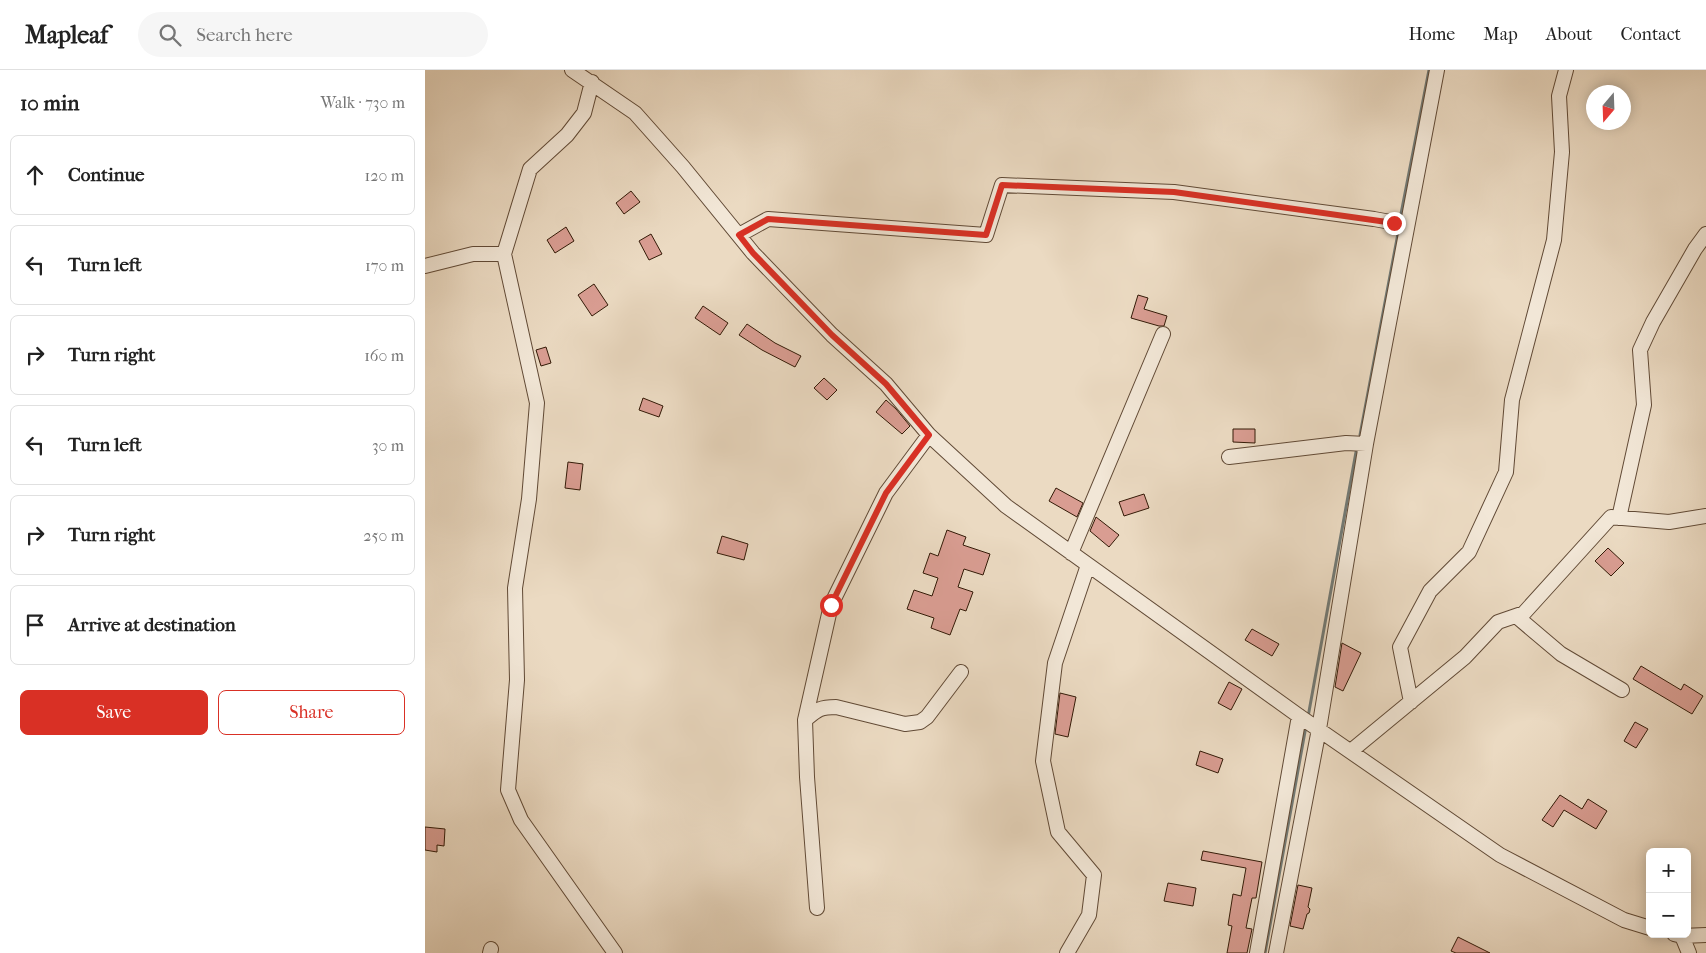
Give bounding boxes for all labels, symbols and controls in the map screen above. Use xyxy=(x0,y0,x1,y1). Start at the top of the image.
search box xyxy=(138,12,488,57)
text: Mapleaf xyxy=(25,21,108,49)
icon: search xyxy=(156,21,184,49)
text: Search here xyxy=(196,24,293,46)
text: Home xyxy=(1408,24,1455,45)
text: Map xyxy=(1483,24,1518,45)
text: About xyxy=(1546,24,1592,45)
text: Contact xyxy=(1620,24,1681,45)
north arrow xyxy=(1586,85,1631,130)
text: 10 min xyxy=(20,91,79,115)
text: Walk · 730 m xyxy=(320,93,405,112)
icon: ahead xyxy=(21,161,49,189)
text: Continue xyxy=(68,164,144,186)
text: 120 m xyxy=(365,166,404,185)
route end xyxy=(1383,212,1406,235)
icon: left xyxy=(21,251,49,279)
text: Turn left xyxy=(68,254,142,276)
text: 170 m xyxy=(365,256,404,275)
icon: right xyxy=(21,341,49,369)
text: Turn right xyxy=(68,344,155,366)
text: 160 m xyxy=(364,346,404,365)
icon: left xyxy=(21,431,49,459)
text: Turn left xyxy=(68,434,142,456)
text: 30 m xyxy=(372,436,404,455)
icon: right xyxy=(21,521,49,549)
text: Turn right xyxy=(68,524,155,546)
text: 250 m xyxy=(363,526,404,545)
route start xyxy=(820,594,843,617)
icon: arrive xyxy=(21,611,49,639)
text: Arrive at destination xyxy=(68,614,236,636)
button: Save xyxy=(20,690,208,735)
button: Share xyxy=(218,690,405,735)
map controls xyxy=(1646,848,1691,938)
button: + xyxy=(1646,848,1691,893)
button: − xyxy=(1646,893,1691,938)

